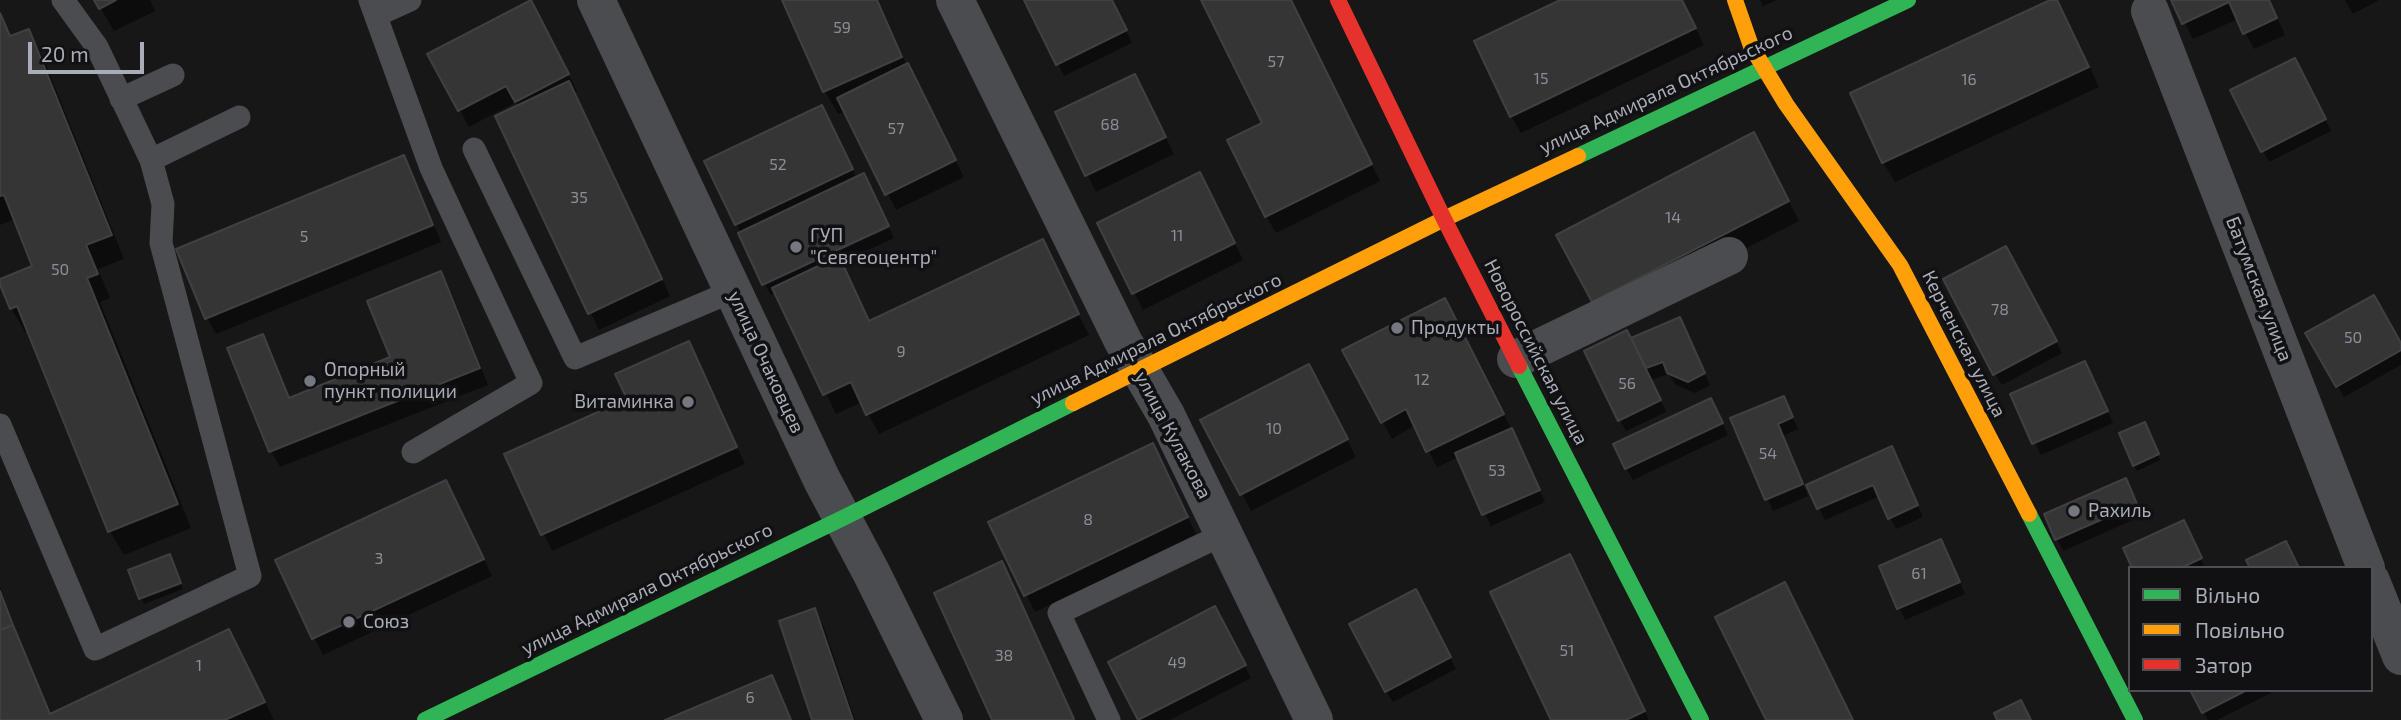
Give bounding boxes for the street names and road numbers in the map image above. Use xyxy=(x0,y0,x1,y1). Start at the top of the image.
street label: улица Адмирала Октябрьского xyxy=(1536,21,1796,159)
street label: Батумская улица xyxy=(2221,213,2297,365)
street label: Новороссийская улица xyxy=(1479,255,1593,449)
street label: Керченская улица xyxy=(1917,267,2011,421)
street label: улица Адмирала Октябрьского xyxy=(1027,268,1285,410)
street label: улица Очаковцев xyxy=(723,287,809,437)
street label: улица Кулакова xyxy=(1130,367,1216,503)
street label: улица Адмирала Октябрьского xyxy=(518,518,776,660)

